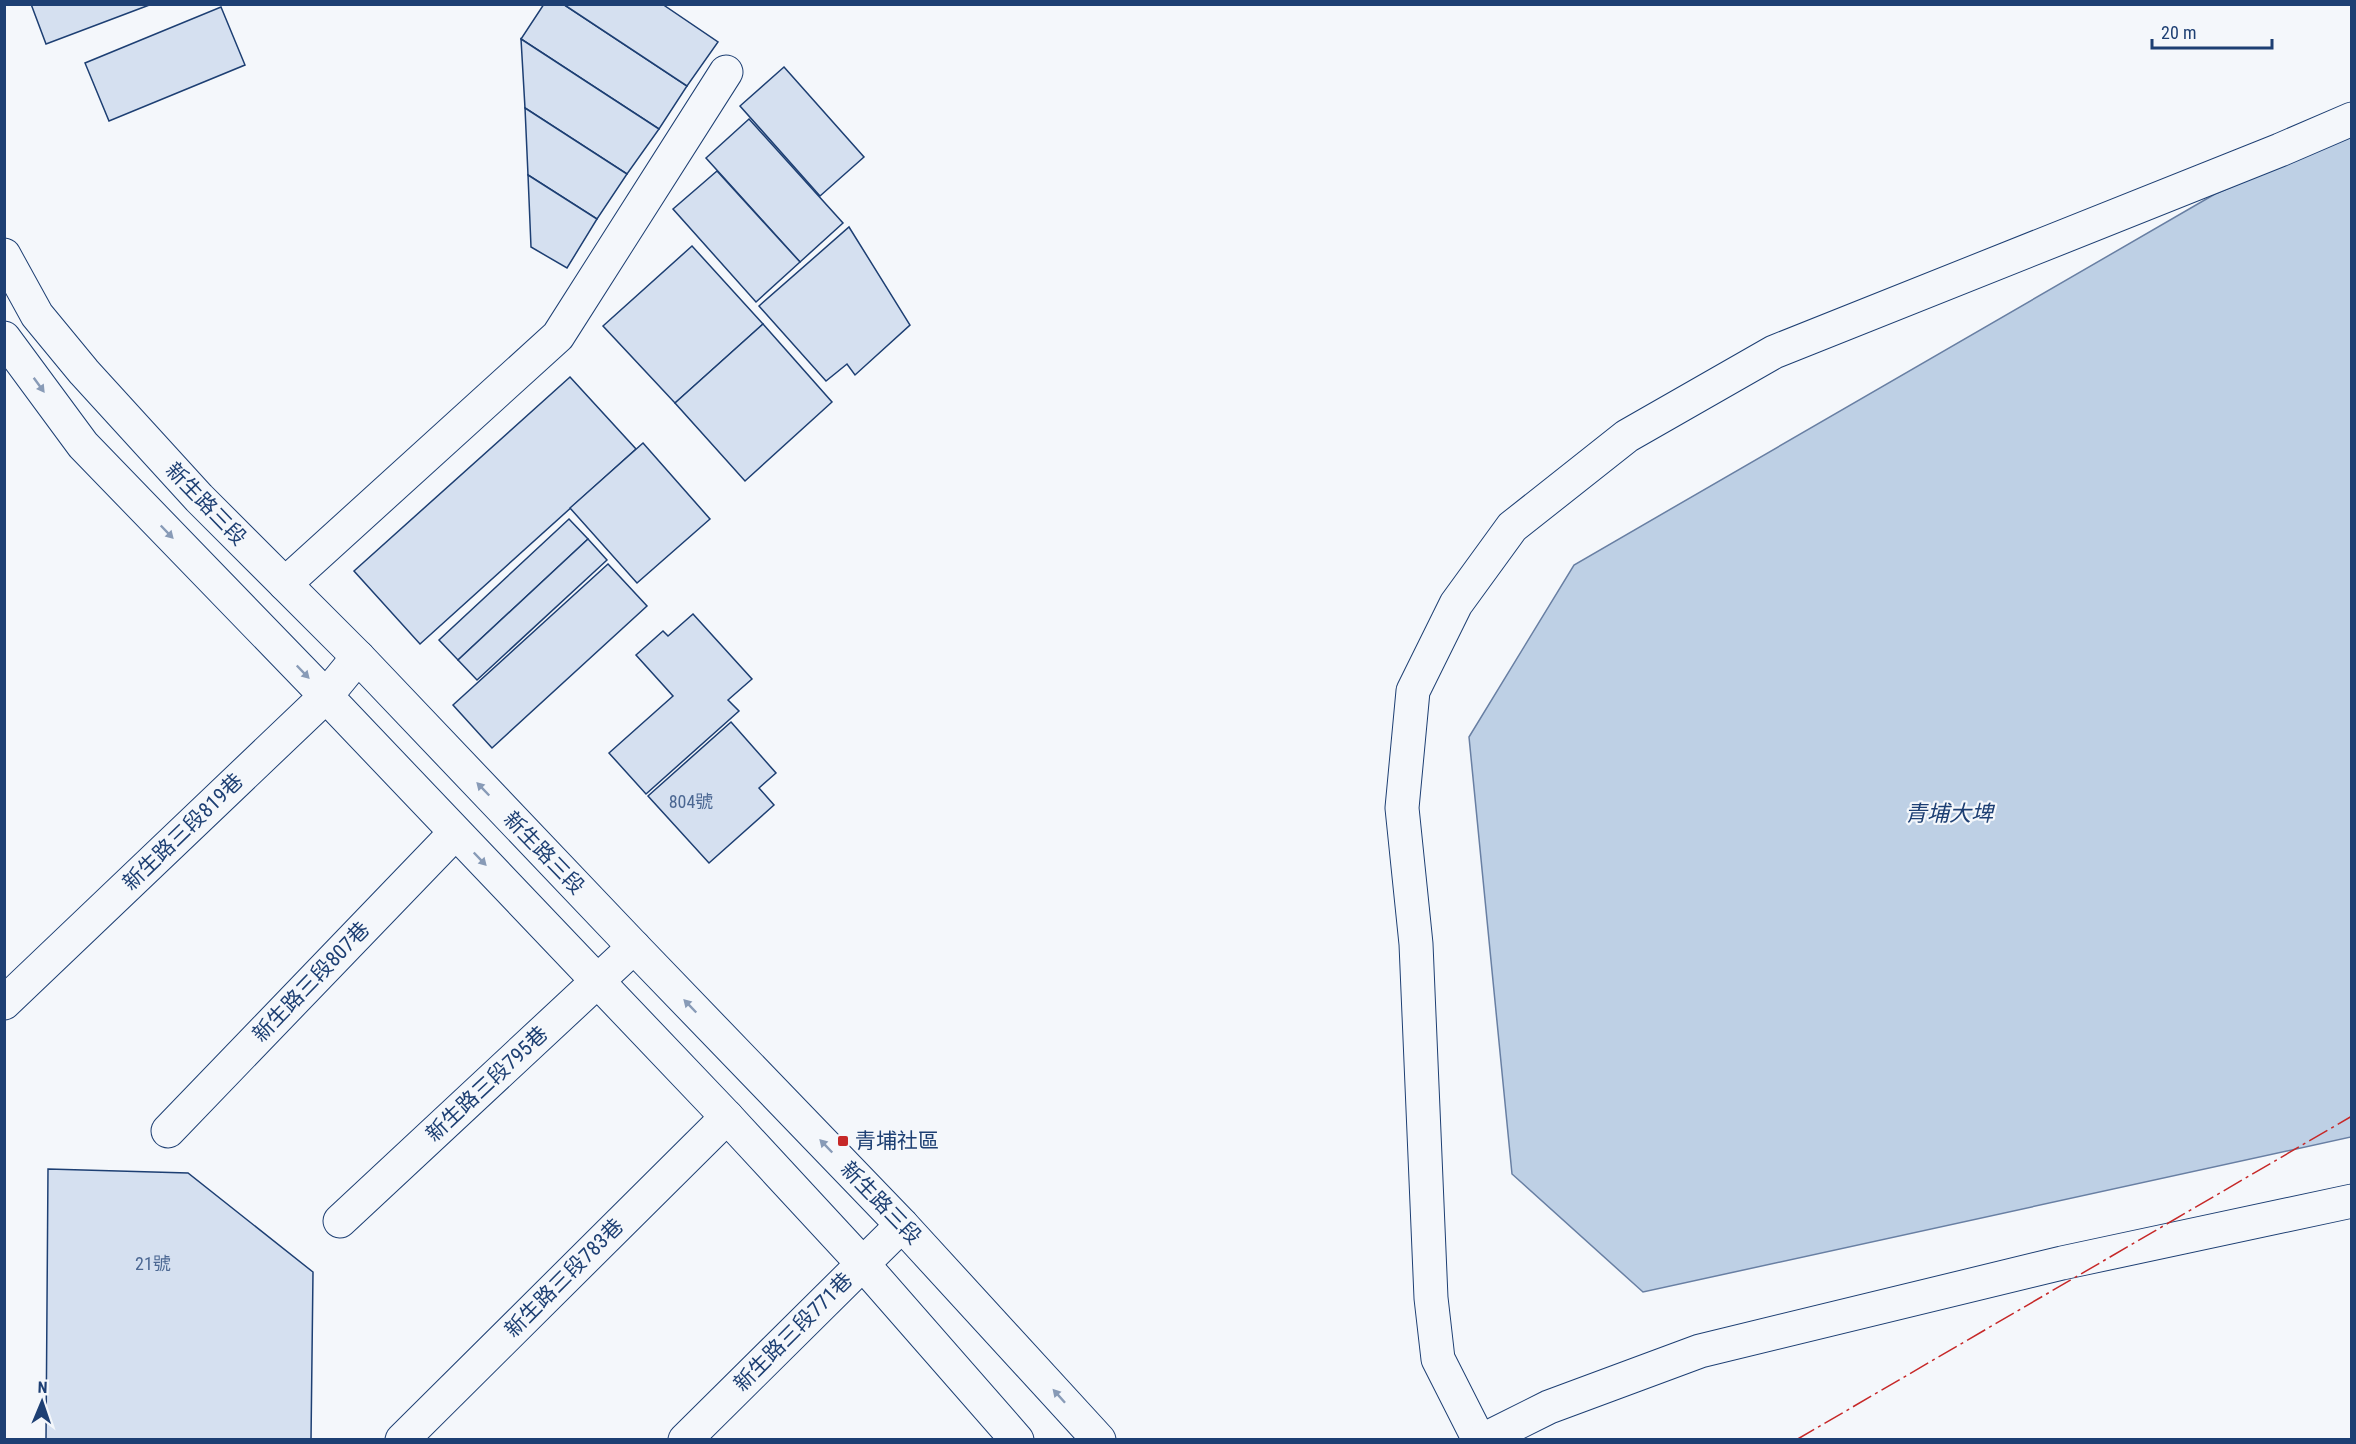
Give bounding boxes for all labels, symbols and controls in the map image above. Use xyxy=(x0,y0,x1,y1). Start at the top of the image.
scale bar xyxy=(2152,12,2272,50)
text: 20 m xyxy=(2161,22,2196,43)
one-way arrow xyxy=(33,377,45,393)
street label: 新生路三段 xyxy=(161,458,251,550)
one-way arrow xyxy=(160,524,174,538)
one-way arrow xyxy=(296,664,310,679)
street label: 新生路三段819巷 xyxy=(118,769,248,895)
one-way arrow xyxy=(477,782,490,797)
house number: 804號 xyxy=(669,791,713,812)
water label: 青埔大埤 xyxy=(1905,801,1996,826)
street label: 新生路三段 xyxy=(499,807,589,899)
one-way arrow xyxy=(473,852,487,866)
street label: 新生路三段807巷 xyxy=(248,917,374,1047)
one-way arrow xyxy=(684,999,698,1013)
street label: 新生路三段795巷 xyxy=(421,1022,553,1146)
place label: 青埔社區 xyxy=(855,1129,939,1153)
marker: 青埔社區 xyxy=(836,1134,850,1148)
one-way arrow xyxy=(819,1139,833,1154)
street label: 新生路三段 xyxy=(836,1157,926,1249)
street label: 新生路三段783巷 xyxy=(500,1214,628,1342)
house number: 21號 xyxy=(135,1253,171,1274)
street label: 新生路三段771巷 xyxy=(729,1268,857,1396)
north arrow xyxy=(12,1372,72,1432)
text: N xyxy=(37,1378,48,1397)
one-way arrow xyxy=(1052,1389,1066,1404)

